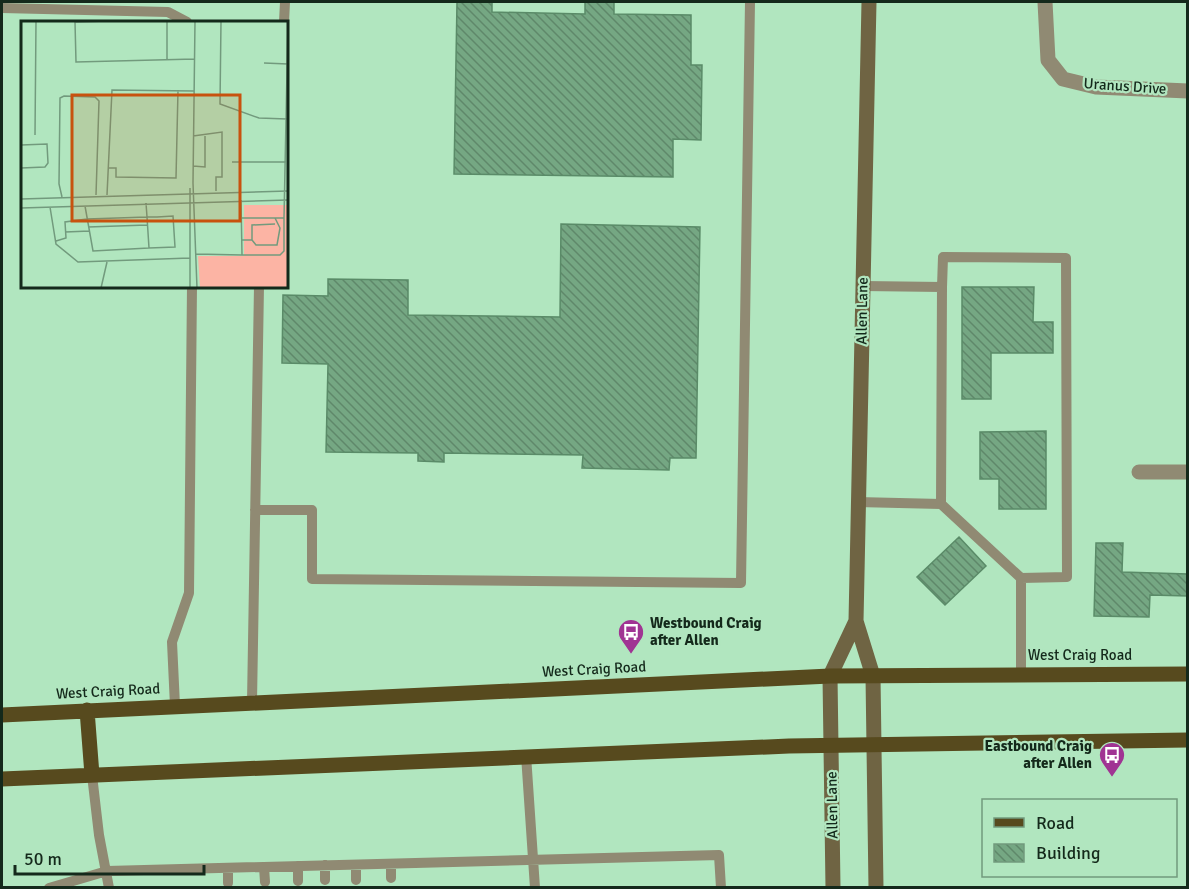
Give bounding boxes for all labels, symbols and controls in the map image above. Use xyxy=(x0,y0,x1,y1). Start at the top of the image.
inset map xyxy=(21,21,288,288)
street label: Uranus Drive xyxy=(1083,74,1167,98)
street label: Allen Lane xyxy=(852,277,872,345)
place label: Westbound Craig after Allen xyxy=(650,614,762,649)
bus stop icon: Westbound Craig after Allen xyxy=(616,617,646,655)
street label: West Craig Road xyxy=(1028,646,1132,664)
street label: West Craig Road xyxy=(541,657,647,681)
street label: West Craig Road xyxy=(55,679,161,703)
place label: Eastbound Craig after Allen xyxy=(985,737,1092,772)
bus stop icon: Eastbound Craig after Allen xyxy=(1097,740,1127,778)
street label: Allen Lane xyxy=(822,771,842,839)
legend xyxy=(982,799,1177,877)
text: Road xyxy=(1036,812,1075,834)
scale bar xyxy=(15,838,204,876)
text: Building xyxy=(1036,842,1100,864)
text: 50 m xyxy=(24,848,62,870)

